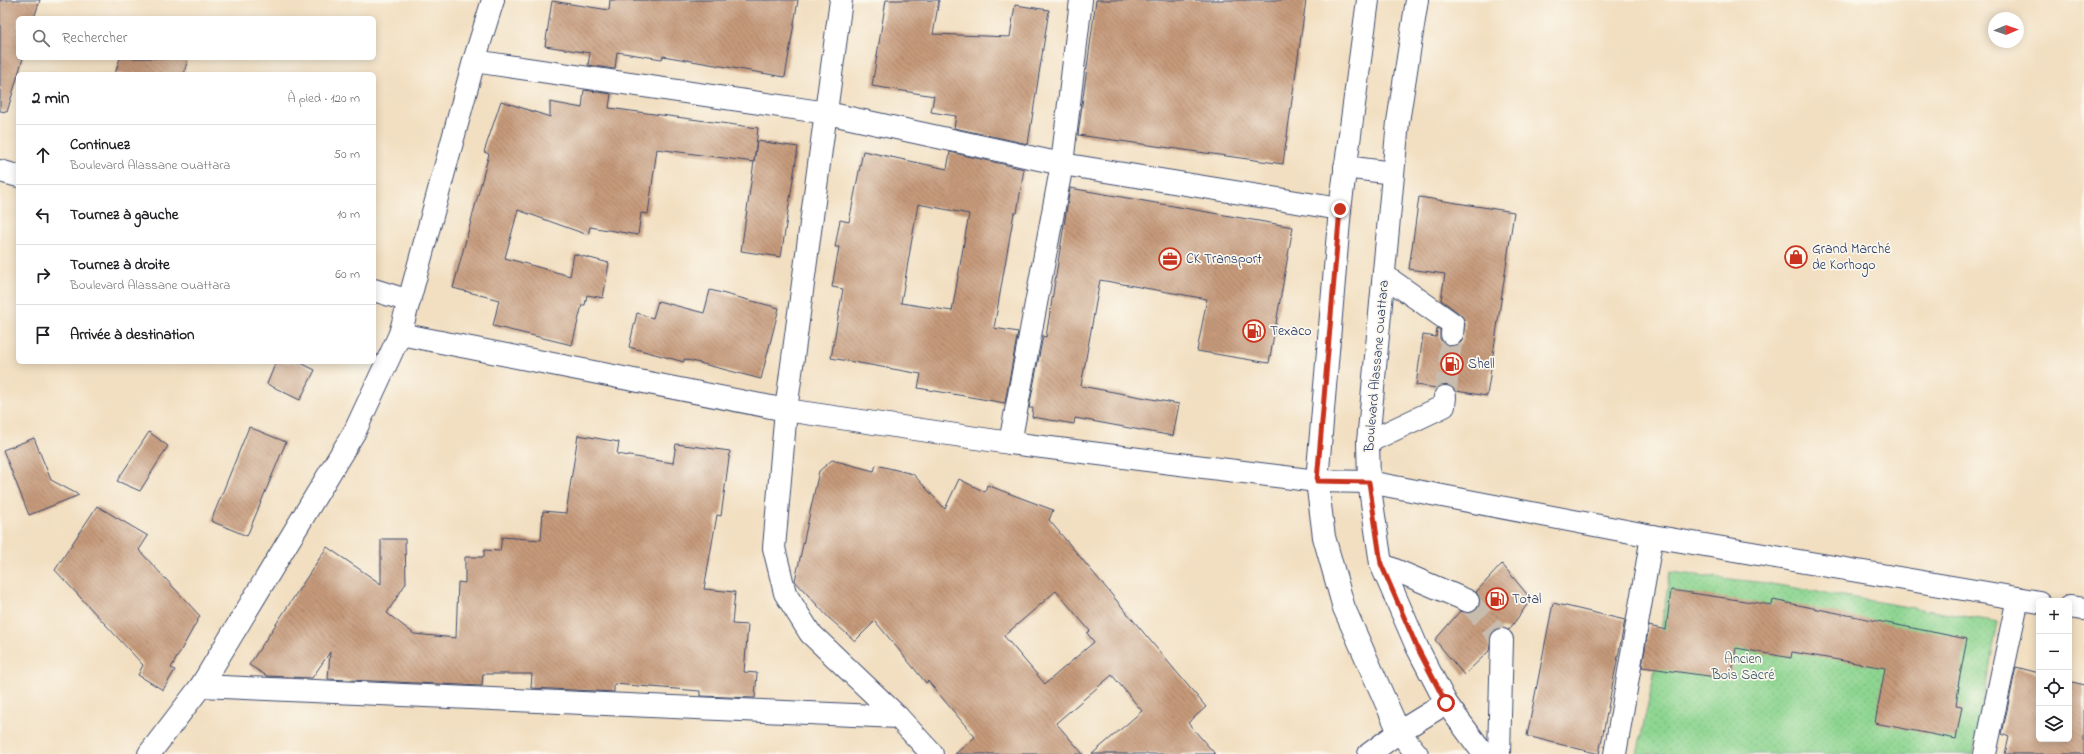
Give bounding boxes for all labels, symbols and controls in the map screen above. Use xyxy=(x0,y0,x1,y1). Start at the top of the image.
north arrow xyxy=(1988,12,2024,48)
search box xyxy=(16,16,376,60)
icon: search xyxy=(30,27,52,49)
text: Rechercher xyxy=(62,27,127,49)
text: 2 min xyxy=(32,86,69,111)
text: À pied · 120 m xyxy=(287,89,360,108)
text: Continuez xyxy=(70,134,130,156)
icon: ahead xyxy=(32,144,54,166)
text: 50 m xyxy=(334,145,360,164)
text: Boulevard Alassane Ouattara xyxy=(70,156,230,175)
route end xyxy=(1331,200,1349,218)
icon: left xyxy=(32,204,54,226)
text: Tournez à gauche xyxy=(70,204,178,226)
text: 10 m xyxy=(337,205,360,224)
place label: Grand Marché de Korhogo xyxy=(1812,239,1891,277)
shop icon: Grand Marché de Korhogo xyxy=(1783,244,1809,270)
office icon: CK Transport xyxy=(1157,246,1183,272)
place label: CK Transport xyxy=(1186,249,1262,270)
text: Tournez à droite xyxy=(70,254,170,276)
icon: right xyxy=(32,264,54,286)
text: 60 m xyxy=(335,265,360,284)
text: Boulevard Alassane Ouattara xyxy=(70,276,230,295)
street label: Boulevard Alassane Ouattara xyxy=(1359,279,1395,454)
fuel station icon: Texaco xyxy=(1241,318,1267,344)
place label: Texaco xyxy=(1270,321,1312,342)
icon: arrive xyxy=(32,324,54,346)
text: Arrivée à destination xyxy=(70,324,195,346)
fuel station icon: Shell xyxy=(1439,351,1465,377)
place label: Shell xyxy=(1468,354,1495,375)
fuel station icon: Total xyxy=(1484,586,1510,612)
place label: Total xyxy=(1512,589,1541,610)
map controls xyxy=(2036,598,2072,742)
button: + xyxy=(2036,598,2072,634)
button: − xyxy=(2036,634,2072,670)
park label: Ancien Bois Sacré xyxy=(1710,649,1775,686)
button: locate xyxy=(2036,670,2072,706)
route start xyxy=(1437,694,1455,712)
button: layers xyxy=(2036,706,2072,742)

